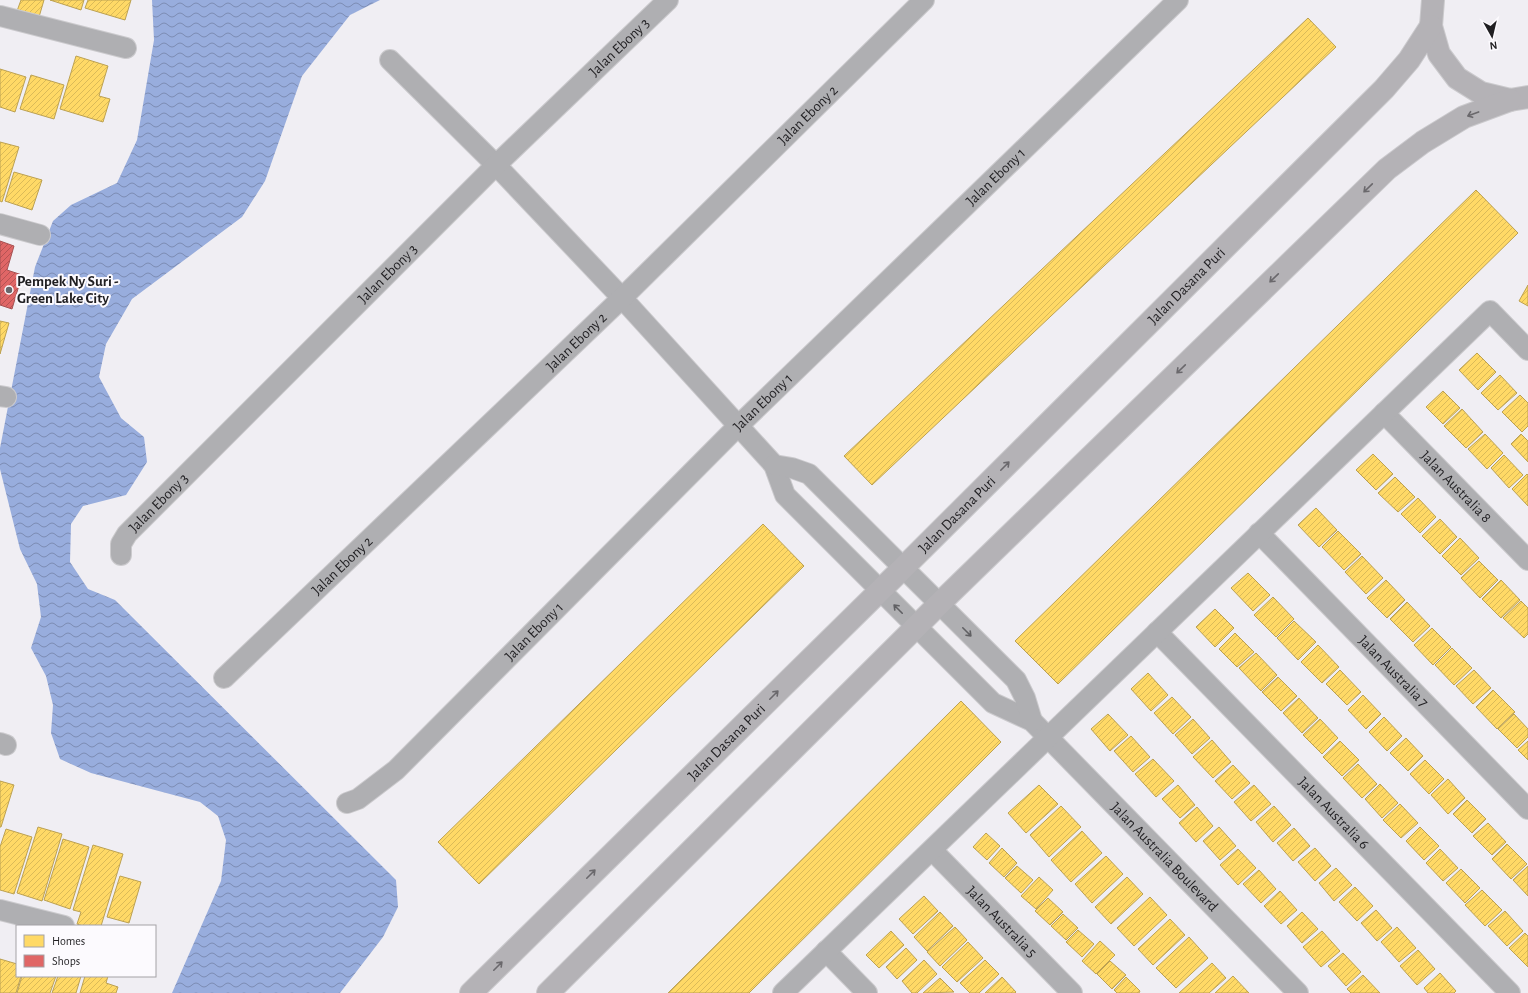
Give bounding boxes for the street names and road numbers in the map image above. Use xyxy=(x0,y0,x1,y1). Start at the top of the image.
street label: Jalan Ebony 3 xyxy=(587,15,652,79)
street label: Jalan Ebony 2 xyxy=(775,83,841,148)
street label: Jalan Ebony 1 xyxy=(963,145,1028,209)
street label: Jalan Ebony 3 xyxy=(355,241,420,306)
street label: Jalan Dasana Puri xyxy=(1145,245,1228,327)
street label: Jalan Ebony 2 xyxy=(543,310,610,374)
street label: Jalan Ebony 1 xyxy=(731,371,795,434)
street label: Jalan Australia 8 xyxy=(1417,448,1494,526)
street label: Jalan Ebony 3 xyxy=(126,471,191,535)
street label: Jalan Dasana Puri xyxy=(916,474,999,556)
street label: Jalan Ebony 2 xyxy=(309,534,376,598)
street label: Jalan Ebony 1 xyxy=(502,600,566,664)
street label: Jalan Australia 7 xyxy=(1355,633,1431,710)
street label: Jalan Dasana Puri xyxy=(685,701,768,783)
street label: Jalan Australia 6 xyxy=(1295,774,1372,852)
street label: Jalan Australia Boulevard xyxy=(1108,800,1221,915)
street label: Jalan Australia 5 xyxy=(964,883,1040,960)

